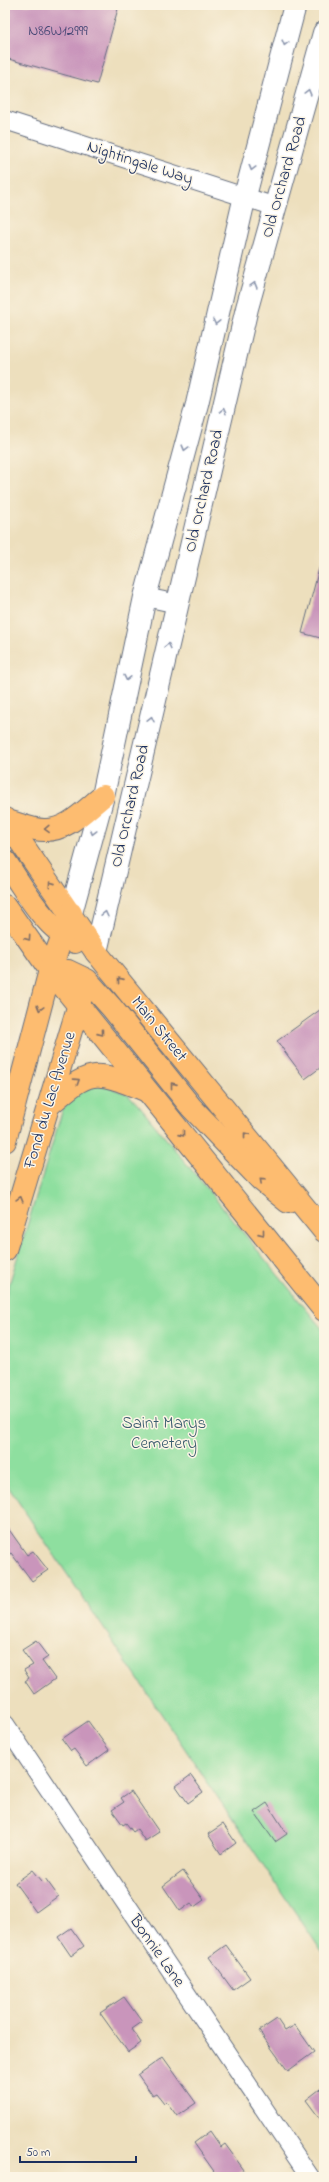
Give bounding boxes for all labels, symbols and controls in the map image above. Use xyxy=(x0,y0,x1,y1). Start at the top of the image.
house number: N86W12999 xyxy=(28,20,88,42)
one-way arrow xyxy=(281,39,290,46)
one-way arrow xyxy=(303,89,311,95)
street label: Old Orchard Road xyxy=(255,113,313,241)
street label: Nightingale Way xyxy=(83,134,196,194)
one-way arrow xyxy=(248,165,257,172)
one-way arrow xyxy=(249,281,258,288)
one-way arrow xyxy=(212,318,221,325)
one-way arrow xyxy=(219,408,227,414)
street label: Old Orchard Road xyxy=(178,427,230,555)
one-way arrow xyxy=(181,445,190,452)
one-way arrow xyxy=(163,643,171,650)
one-way arrow xyxy=(123,675,132,681)
one-way arrow xyxy=(146,716,154,722)
street label: Old Orchard Road xyxy=(104,742,156,870)
one-way arrow xyxy=(44,825,50,834)
one-way arrow xyxy=(89,829,97,836)
one-way arrow xyxy=(49,882,56,889)
one-way arrow xyxy=(100,910,109,917)
one-way arrow xyxy=(23,934,30,941)
one-way arrow xyxy=(117,978,124,985)
street label: Main Street xyxy=(125,991,193,1067)
one-way arrow xyxy=(36,1004,45,1011)
street label: Fond du Lac Avenue xyxy=(17,1028,83,1173)
one-way arrow xyxy=(96,1029,103,1036)
one-way arrow xyxy=(73,1079,80,1086)
one-way arrow xyxy=(171,1083,178,1090)
one-way arrow xyxy=(178,1130,185,1137)
one-way arrow xyxy=(244,1133,251,1140)
one-way arrow xyxy=(259,1177,267,1185)
one-way arrow xyxy=(15,1196,24,1203)
one-way arrow xyxy=(257,1228,264,1236)
park label: Saint Marys Cemetery xyxy=(122,1411,206,1457)
street label: Bonnie Lane xyxy=(122,1909,191,1993)
scale bar xyxy=(20,2138,136,2164)
text: 50 m xyxy=(26,2144,50,2162)

